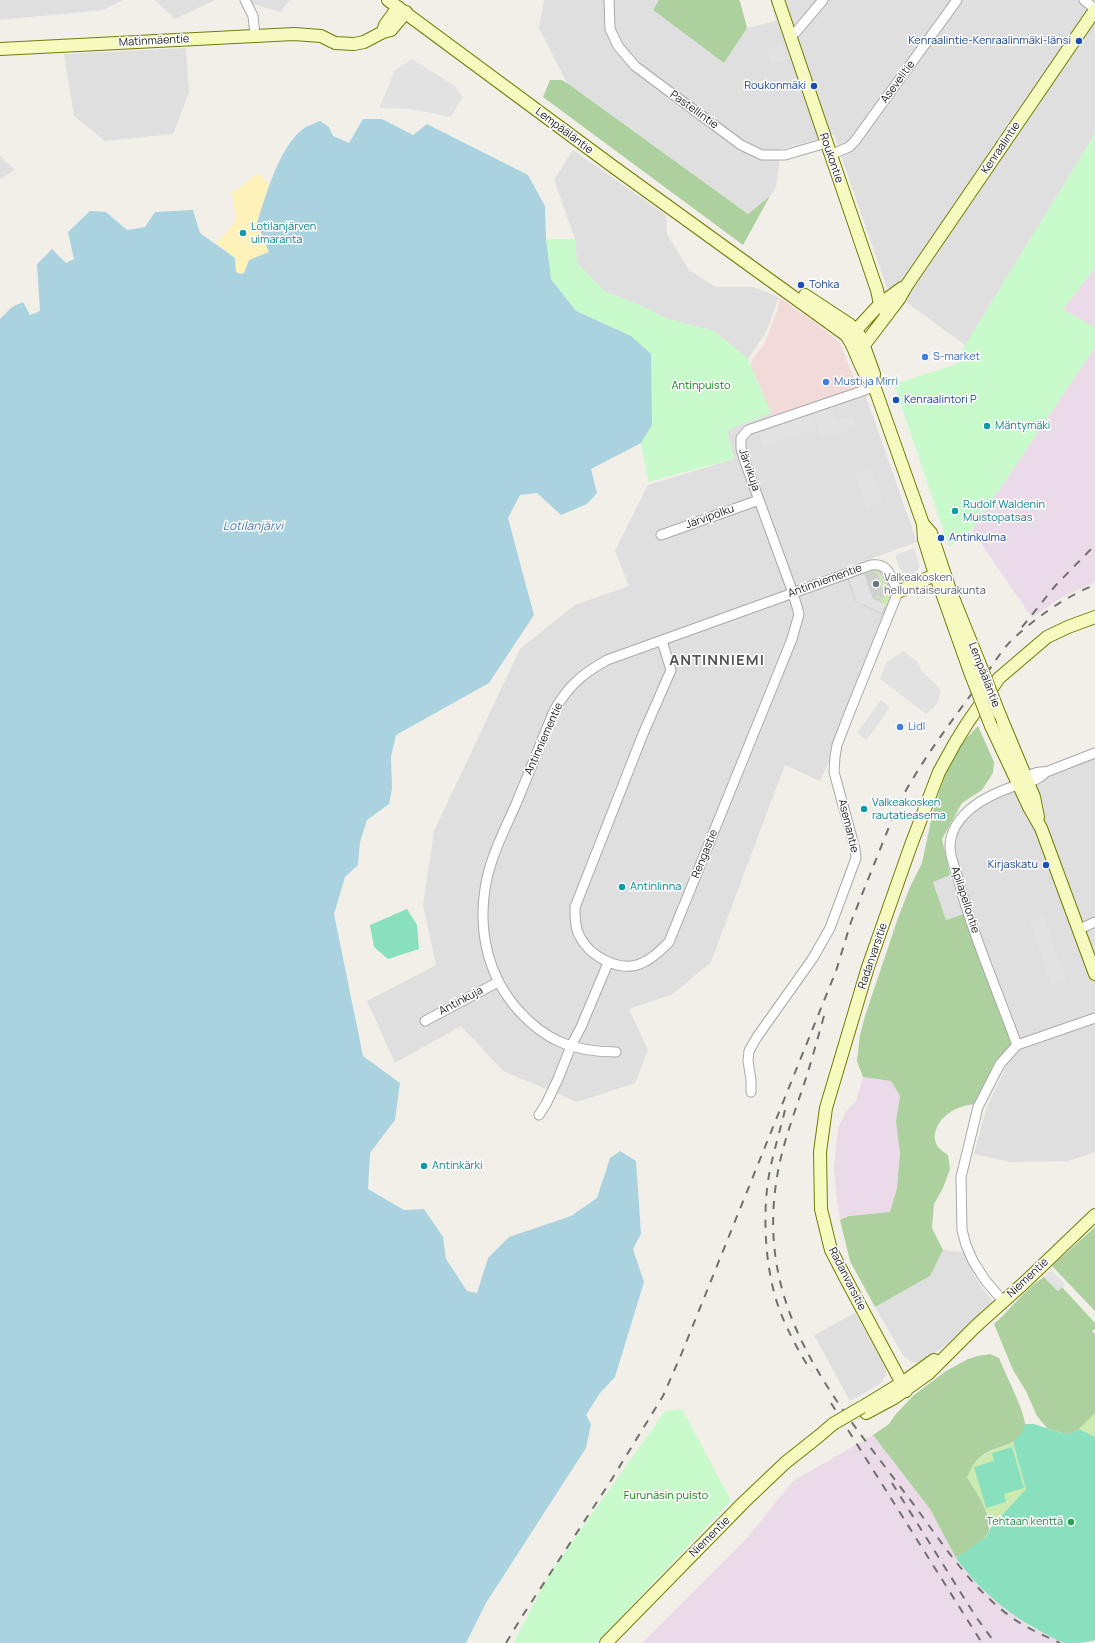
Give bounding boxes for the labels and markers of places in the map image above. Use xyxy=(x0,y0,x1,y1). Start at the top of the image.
place label: Kenraalintie-Kenraalinmäki-länsi xyxy=(908,34,1071,48)
marker: Kenraalintie-Kenraalinmäki-länsi xyxy=(1074,36,1084,46)
place label: Roukonmäki xyxy=(744,79,806,93)
marker: Roukonmäki xyxy=(809,81,819,91)
place label: Lotilanjärven uimaranta xyxy=(251,220,316,246)
marker: Lotilanjärven uimaranta xyxy=(238,228,248,238)
place label: Tohka xyxy=(809,278,839,292)
marker: Tohka xyxy=(796,280,806,290)
place label: S-market xyxy=(933,350,980,364)
marker: S-market xyxy=(920,352,930,362)
place label: Musti ja Mirri xyxy=(834,375,898,389)
marker: Musti ja Mirri xyxy=(821,377,831,387)
place label: Kenraalintori P xyxy=(904,393,977,407)
marker: Kenraalintori P xyxy=(891,395,901,405)
place label: Mäntymäki xyxy=(995,419,1050,433)
marker: Mäntymäki xyxy=(982,421,992,431)
place label: Rudolf Waldenin Muistopatsas xyxy=(963,498,1045,524)
marker: Rudolf Waldenin Muistopatsas xyxy=(950,506,960,516)
place label: Antinkulma xyxy=(949,531,1006,545)
marker: Antinkulma xyxy=(936,533,946,543)
place label: Valkeakosken helluntaiseurakunta xyxy=(884,571,986,597)
marker: Valkeakosken helluntaiseurakunta xyxy=(871,579,881,589)
place label: Lidl xyxy=(908,720,925,734)
marker: Lidl xyxy=(895,722,905,732)
place label: Valkeakosken rautatieasema xyxy=(872,796,946,822)
marker: Valkeakosken rautatieasema xyxy=(859,804,869,814)
place label: Kirjaskatu xyxy=(988,858,1038,872)
marker: Kirjaskatu xyxy=(1041,860,1051,870)
place label: Antinlinna xyxy=(630,880,681,894)
marker: Antinlinna xyxy=(617,882,627,892)
place label: Antinkärki xyxy=(432,1159,483,1173)
marker: Antinkärki xyxy=(419,1161,429,1171)
place label: Tehtaan kenttä xyxy=(987,1515,1063,1529)
marker: Tehtaan kenttä xyxy=(1066,1517,1076,1527)

